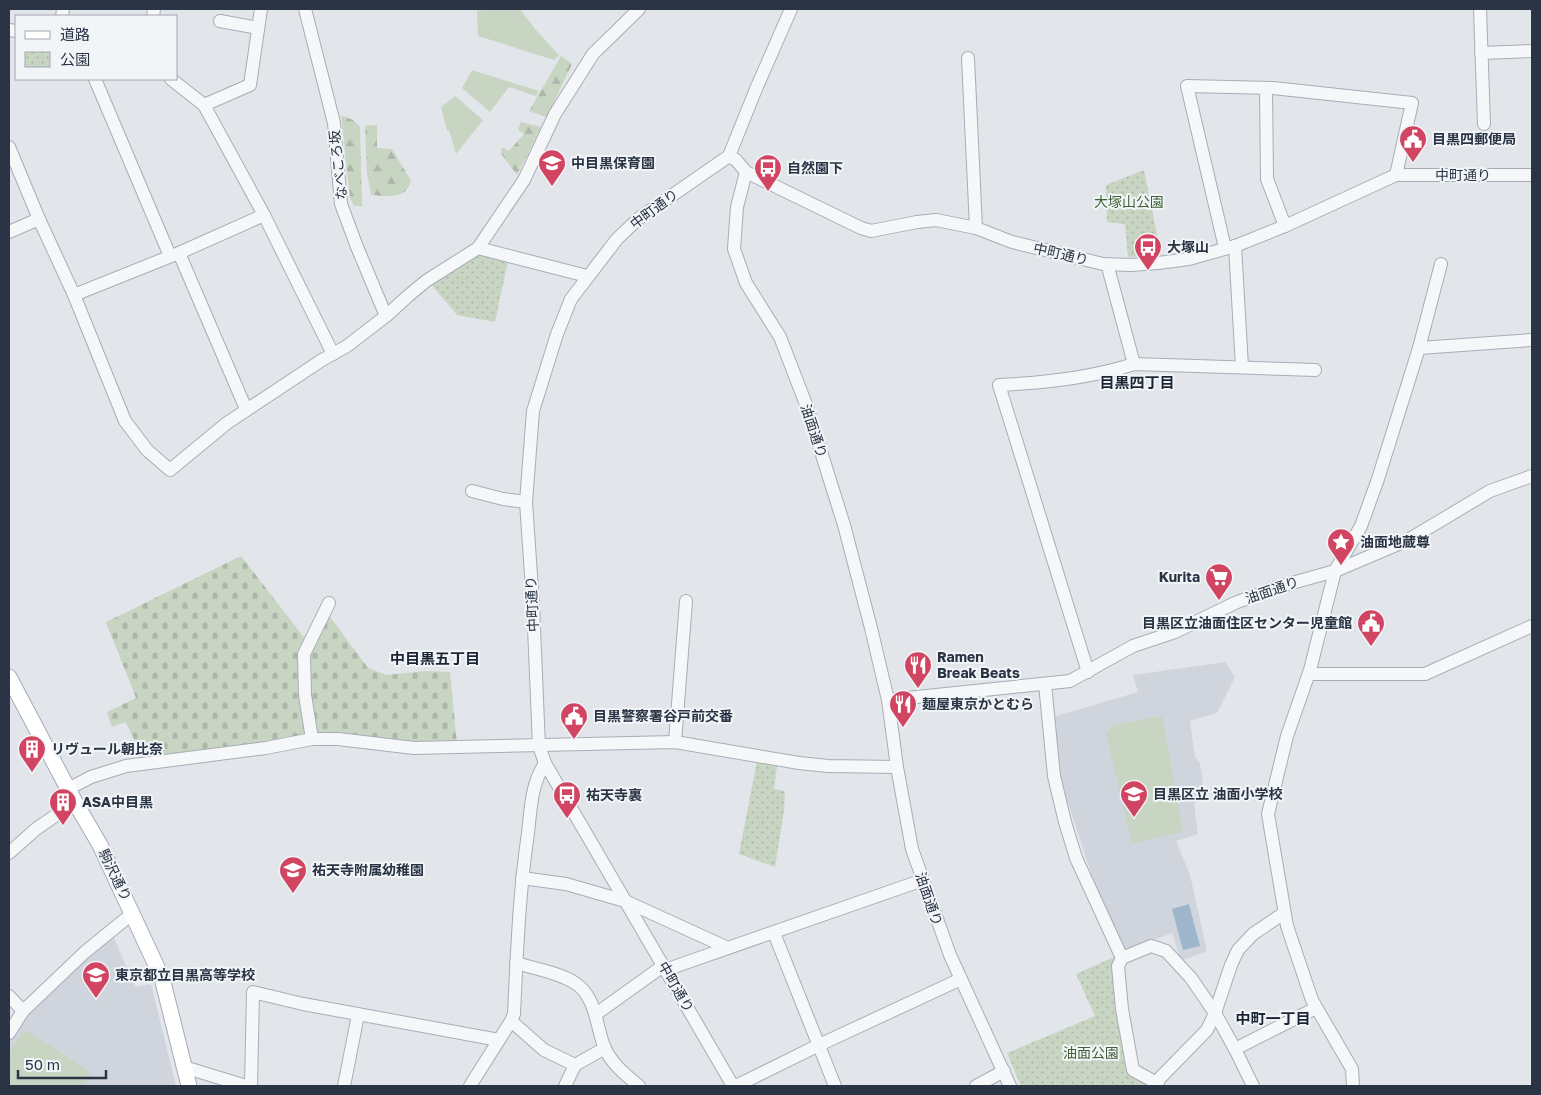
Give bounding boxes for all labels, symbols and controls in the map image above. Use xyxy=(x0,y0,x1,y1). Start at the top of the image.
legend xyxy=(15,15,178,80)
text: 道路 xyxy=(60,25,90,43)
text: 公園 xyxy=(60,50,90,68)
public building icon: 目黒四郵便局 xyxy=(1398,124,1428,163)
street label: なべころ坂 xyxy=(325,129,350,201)
place label: 目黒四郵便局 xyxy=(1432,130,1516,147)
school or university icon: 中目黒保育園 xyxy=(537,148,567,187)
bus stop icon: 自然園下 xyxy=(753,153,783,192)
place label: 中目黒保育園 xyxy=(571,154,655,171)
place label: 自然園下 xyxy=(787,159,843,176)
street label: 中町通り xyxy=(1435,166,1491,183)
street label: 中町通り xyxy=(626,185,681,232)
park label: 大塚山公園 xyxy=(1094,193,1164,210)
bus stop icon: 大塚山 xyxy=(1133,232,1163,271)
place label: 大塚山 xyxy=(1167,238,1209,255)
street label: 中町通り xyxy=(1032,239,1090,268)
district label: 目黒四丁目 xyxy=(1099,373,1175,391)
street label: 油面通り xyxy=(798,402,831,460)
place icon: 油面地蔵尊 xyxy=(1326,527,1356,566)
place label: 油面地蔵尊 xyxy=(1360,533,1430,550)
supermarket icon: Kurita xyxy=(1204,562,1234,601)
place label: Kurita xyxy=(1159,568,1200,585)
street label: 油面通り xyxy=(1243,572,1301,607)
street label: 中町通り xyxy=(522,576,541,632)
public building icon: 目黒区立油面住区センター児童館 xyxy=(1356,608,1386,647)
place label: 目黒区立油面住区センター児童館 xyxy=(1142,614,1352,631)
place label: Ramen Break Beats xyxy=(937,648,1020,681)
district label: 中目黒五丁目 xyxy=(390,649,480,667)
restaurant icon: Ramen Break Beats xyxy=(903,650,933,689)
restaurant icon: 麺屋東京かとむら xyxy=(888,689,918,728)
place label: 麺屋東京かとむら xyxy=(922,695,1034,712)
public building icon: 目黒警察署谷戸前交番 xyxy=(559,701,589,740)
place label: 目黒警察署谷戸前交番 xyxy=(593,707,733,724)
building icon: リヴュール朝比奈 xyxy=(17,734,47,773)
place label: リヴュール朝比奈 xyxy=(51,740,163,757)
school or university icon: 目黒区立 油面小学校 xyxy=(1119,779,1149,818)
bus stop icon: 祐天寺裏 xyxy=(552,780,582,819)
place label: 目黒区立 油面小学校 xyxy=(1153,785,1283,802)
place label: 祐天寺裏 xyxy=(586,786,642,803)
building icon: ASA中目黒 xyxy=(48,787,78,826)
place label: ASA中目黒 xyxy=(82,793,153,810)
street label: 駒沢通り xyxy=(96,846,135,904)
school or university icon: 祐天寺附属幼稚園 xyxy=(278,855,308,894)
place label: 祐天寺附属幼稚園 xyxy=(312,861,424,878)
street label: 油面通り xyxy=(912,870,947,928)
street label: 中町通り xyxy=(655,958,698,1015)
school or university icon: 東京都立目黒高等学校 xyxy=(81,960,111,999)
place label: 東京都立目黒高等学校 xyxy=(115,966,255,983)
district label: 中町一丁目 xyxy=(1235,1009,1311,1027)
park label: 油面公園 xyxy=(1063,1044,1119,1061)
scale bar xyxy=(18,1048,105,1080)
text: 50 m xyxy=(25,1055,60,1073)

